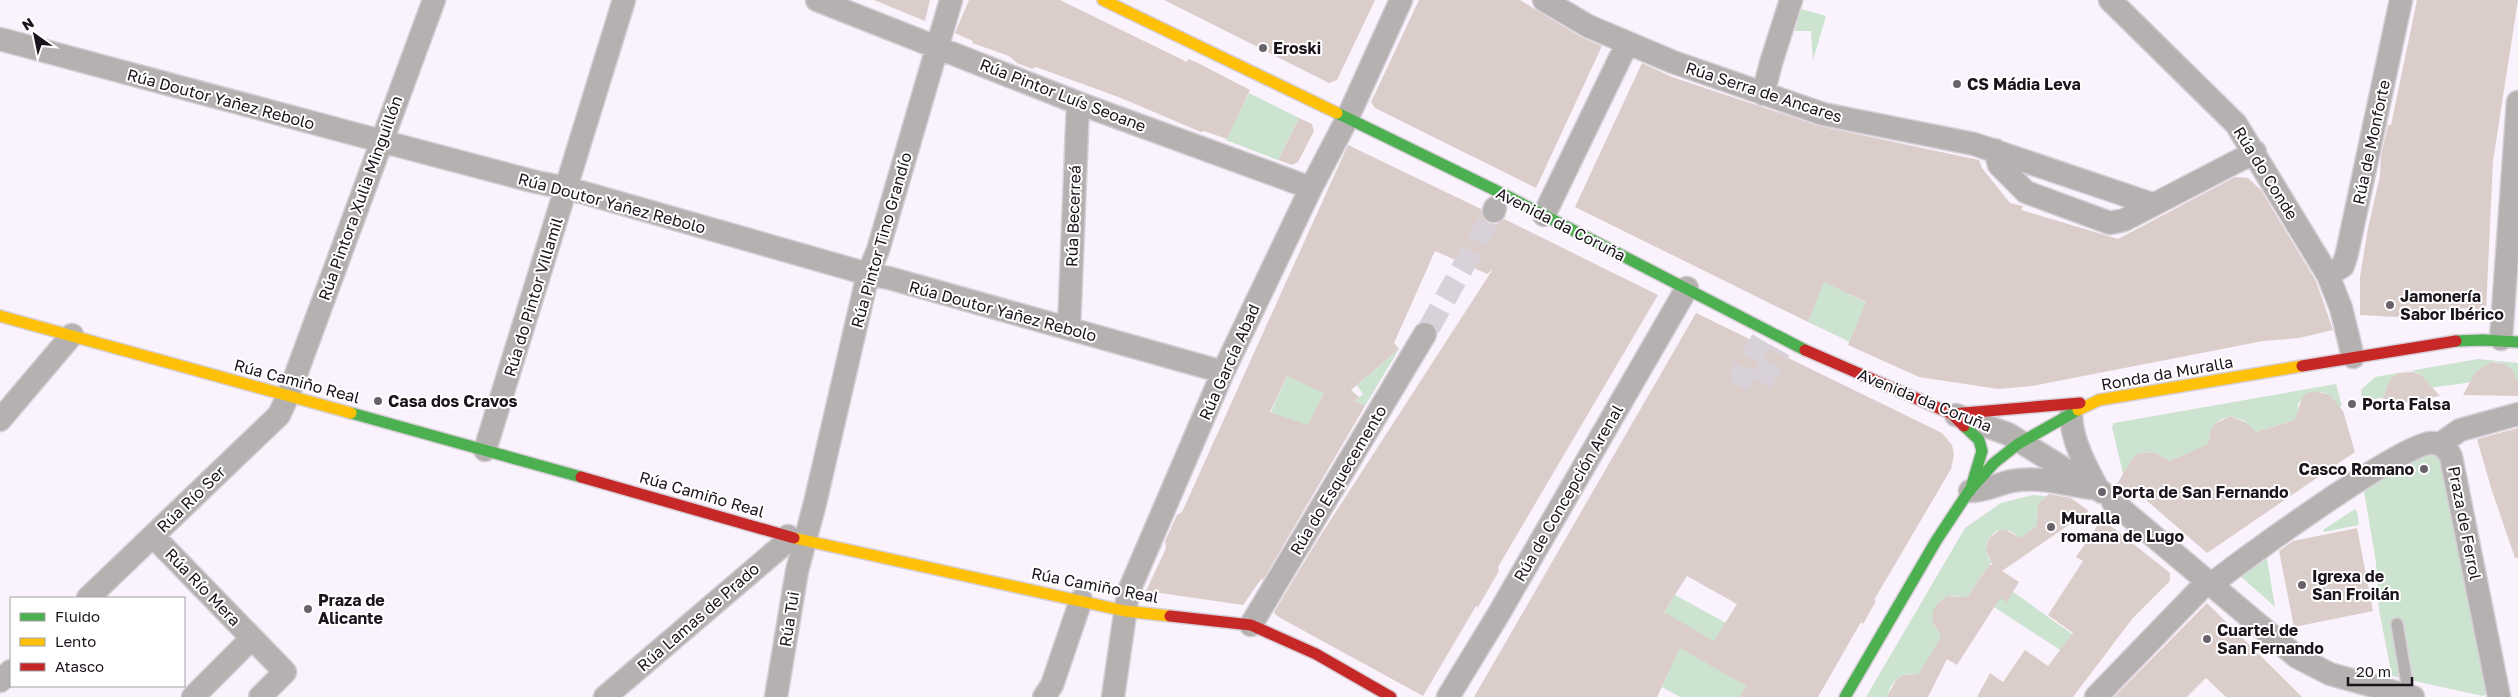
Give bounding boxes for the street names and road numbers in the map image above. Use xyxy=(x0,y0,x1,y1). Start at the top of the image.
street label: Rúa Pintor Luís Seoane xyxy=(977,54,1149,136)
street label: Rúa Serra de Ancares xyxy=(1683,57,1845,127)
street label: Rúa Doutor Yañez Rebolo xyxy=(125,64,317,134)
street label: Rúa de Monforte xyxy=(2348,78,2394,206)
street label: Rúa Pintora Xulia Minguillón xyxy=(314,93,406,303)
street label: Rúa do Conde xyxy=(2229,123,2303,223)
street label: Rúa Pintor Tino Grandío xyxy=(846,150,916,330)
street label: Rúa Becerreá xyxy=(1061,165,1085,267)
street label: Rúa Doutor Yañez Rebolo xyxy=(516,168,708,238)
street label: Avenida da Coruña xyxy=(1493,183,1629,265)
street label: Rúa do Pintor Villamil xyxy=(499,215,567,379)
street label: Rúa Doutor Yañez Rebolo xyxy=(907,276,1099,346)
street label: Rúa García Abad xyxy=(1194,301,1264,423)
street label: Ronda da Muralla xyxy=(2099,352,2235,394)
street label: Rúa Camiño Real xyxy=(232,355,362,407)
street label: Avenida da Coruña xyxy=(1855,364,1995,436)
street label: Rúa de Concepción Arenal xyxy=(1509,401,1627,585)
street label: Rúa do Esquecemento xyxy=(1285,402,1391,558)
street label: Rúa Río Ser xyxy=(152,461,230,537)
street label: Praza de Ferrol xyxy=(2444,464,2486,582)
street label: Rúa Camiño Real xyxy=(637,467,767,521)
street label: Rúa Río Mera xyxy=(161,544,245,630)
street label: Rúa Lamas de Prado xyxy=(633,558,763,676)
street label: Rúa Camiño Real xyxy=(1030,563,1160,607)
street label: Rúa Tui xyxy=(775,590,803,648)

